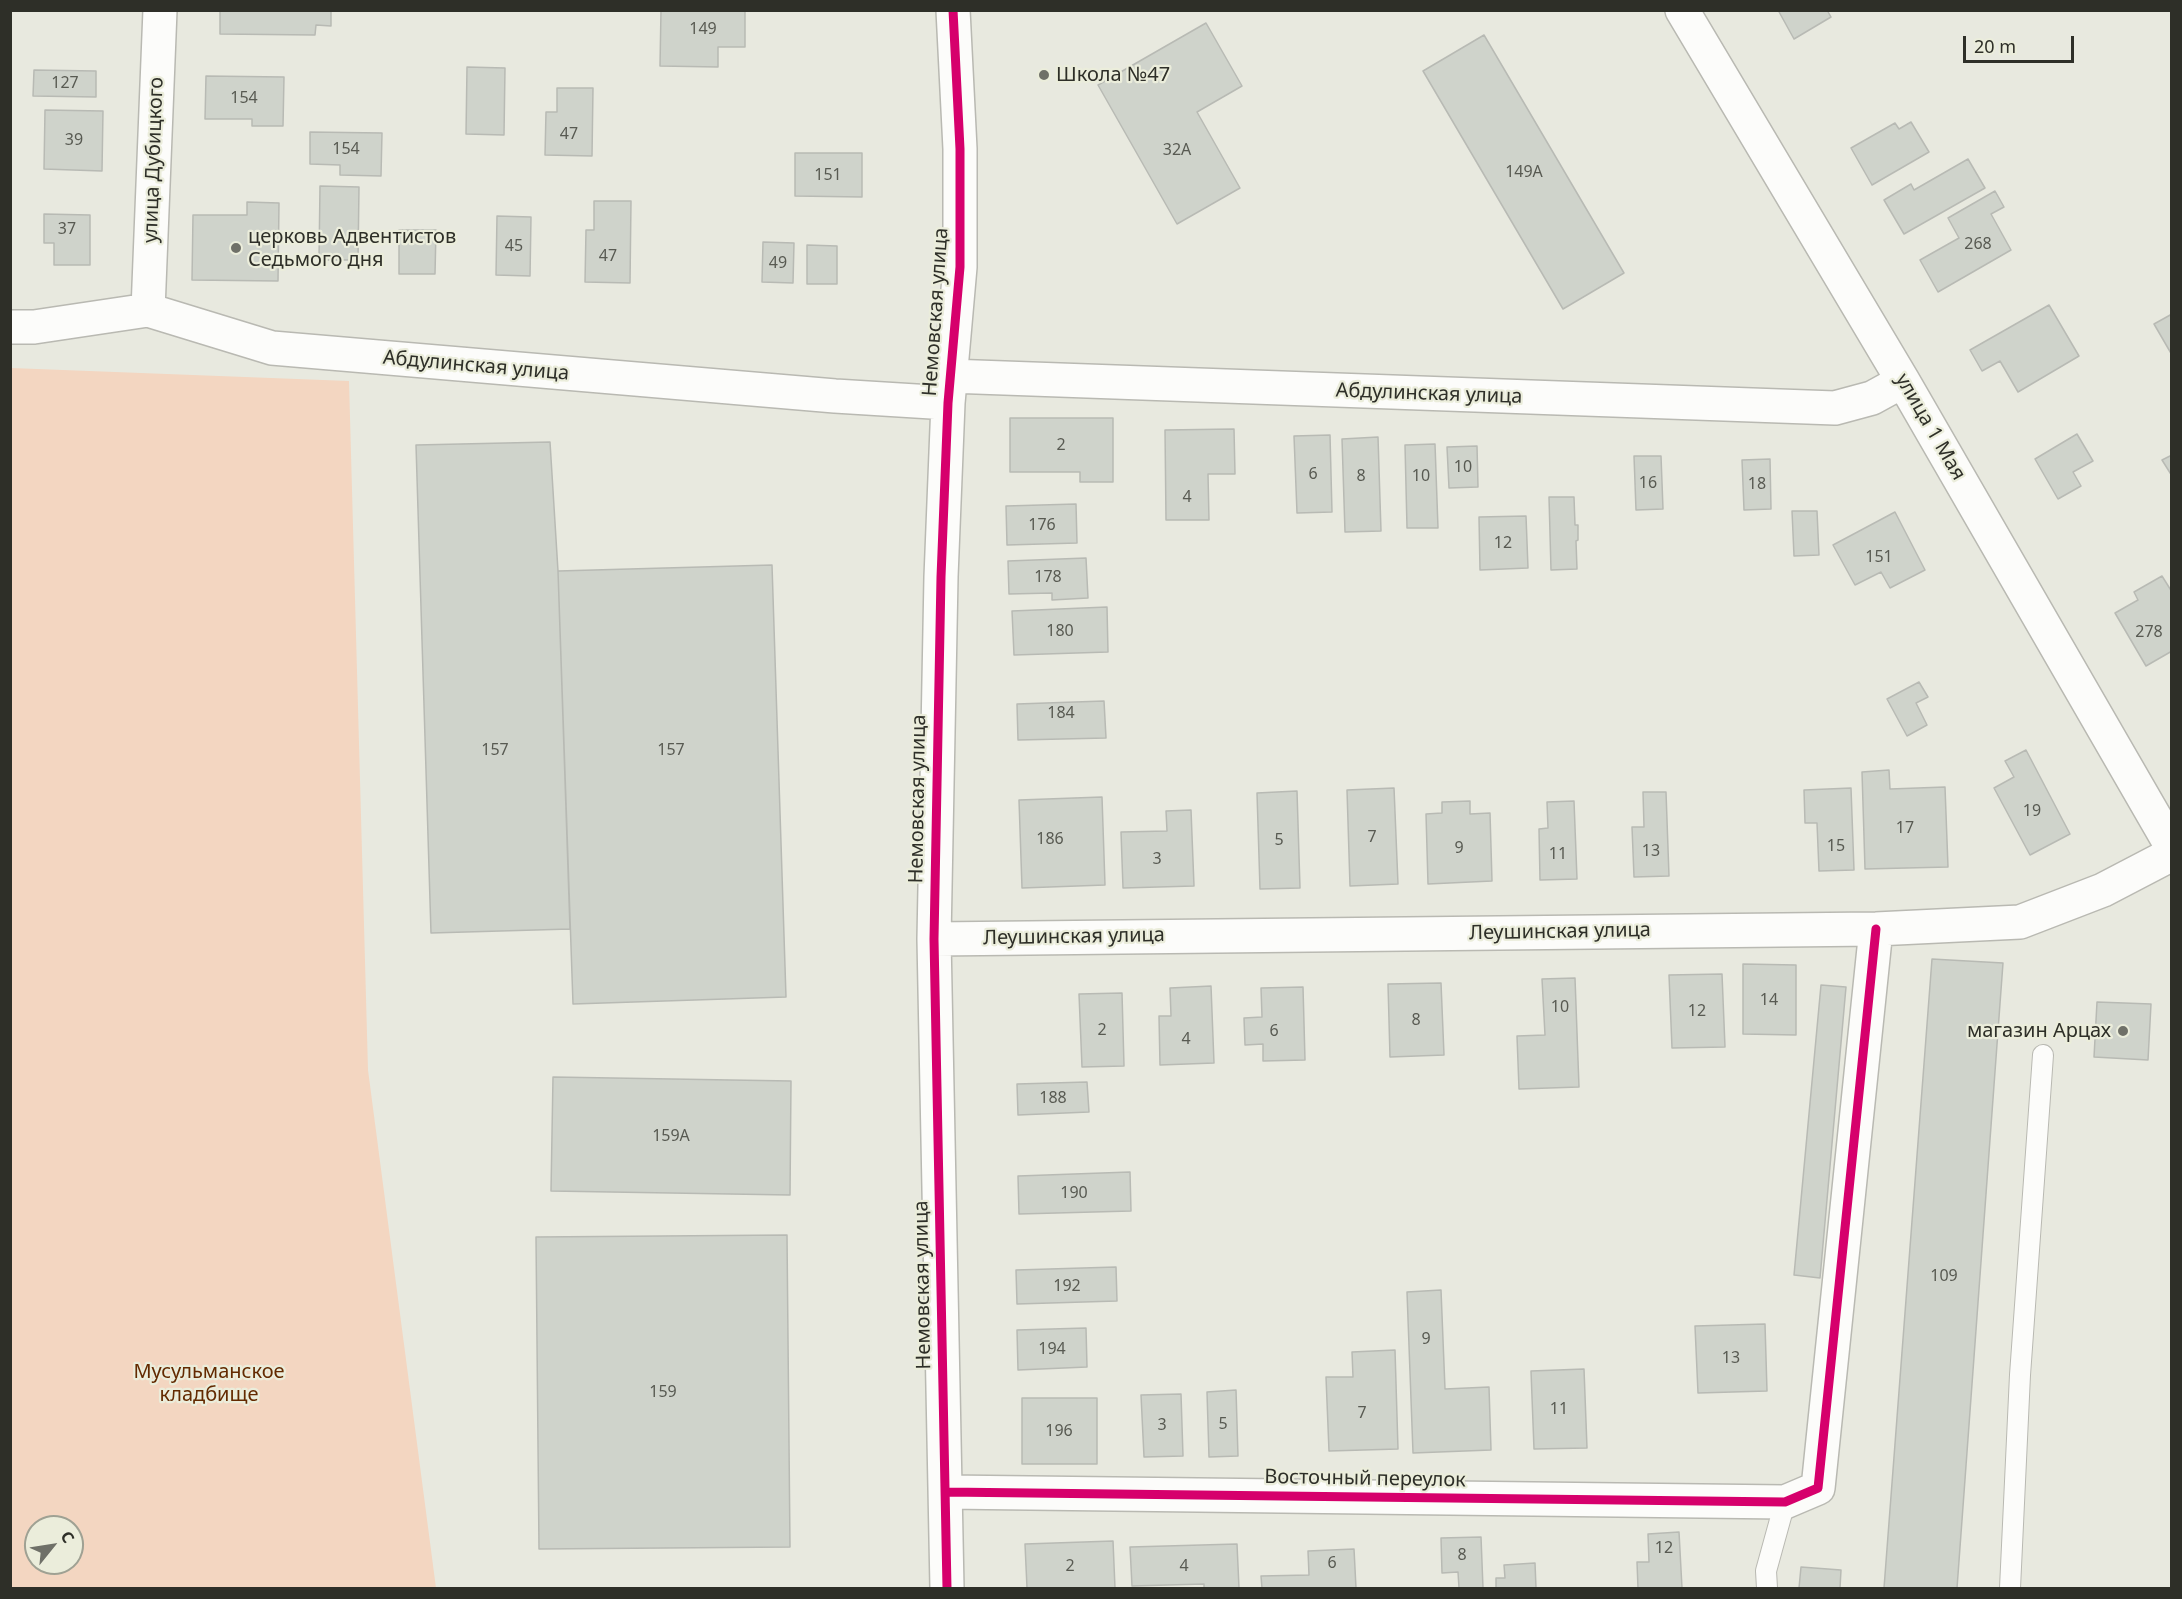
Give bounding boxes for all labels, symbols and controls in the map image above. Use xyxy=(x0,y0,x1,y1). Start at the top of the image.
house number: 149 xyxy=(689,19,717,39)
scale bar xyxy=(1966,24,2077,62)
text: 20 m xyxy=(1974,34,2016,58)
place label: Школа №47 xyxy=(1056,63,1170,87)
marker: Школа №47 xyxy=(1037,68,1051,82)
house number: 127 xyxy=(51,73,79,93)
street label: улица Дубицкого xyxy=(139,76,169,244)
house number: 154 xyxy=(230,88,258,108)
house number: 47 xyxy=(560,124,578,144)
house number: 39 xyxy=(65,130,83,150)
house number: 154 xyxy=(332,139,360,159)
house number: 32А xyxy=(1163,140,1191,160)
house number: 149А xyxy=(1505,162,1543,182)
house number: 151 xyxy=(814,165,842,185)
house number: 37 xyxy=(58,219,76,239)
place label: церковь Адвентистов Седьмого дня xyxy=(248,225,456,272)
street label: Немовская улица xyxy=(918,227,954,397)
house number: 268 xyxy=(1964,234,1992,254)
house number: 45 xyxy=(505,236,523,256)
marker: церковь Адвентистов Седьмого дня xyxy=(229,241,243,255)
house number: 47 xyxy=(599,246,617,266)
house number: 49 xyxy=(769,253,787,273)
street label: Абдулинская улица xyxy=(382,346,570,386)
street label: улица 1 Мая xyxy=(1890,369,1970,485)
street label: Абдулинская улица xyxy=(1335,379,1523,409)
house number: 2 xyxy=(1056,435,1066,455)
house number: 10 xyxy=(1454,457,1472,477)
house number: 6 xyxy=(1308,464,1318,484)
house number: 8 xyxy=(1356,466,1366,486)
house number: 10 xyxy=(1412,466,1430,486)
house number: 16 xyxy=(1639,473,1657,493)
house number: 18 xyxy=(1748,474,1766,494)
house number: 4 xyxy=(1182,487,1192,507)
house number: 176 xyxy=(1028,515,1056,535)
house number: 12 xyxy=(1494,533,1512,553)
house number: 151 xyxy=(1865,547,1893,567)
house number: 178 xyxy=(1034,567,1062,587)
house number: 180 xyxy=(1046,621,1074,641)
house number: 278 xyxy=(2135,622,2163,642)
house number: 184 xyxy=(1047,703,1075,723)
street label: Немовская улица xyxy=(905,714,931,884)
house number: 157 xyxy=(481,740,509,760)
house number: 157 xyxy=(657,740,685,760)
house number: 19 xyxy=(2023,801,2041,821)
house number: 17 xyxy=(1896,818,1914,838)
house number: 7 xyxy=(1367,827,1377,847)
house number: 186 xyxy=(1036,829,1064,849)
house number: 5 xyxy=(1274,830,1284,850)
house number: 15 xyxy=(1827,836,1845,856)
house number: 9 xyxy=(1454,838,1464,858)
house number: 13 xyxy=(1642,841,1660,861)
house number: 11 xyxy=(1549,844,1567,864)
house number: 3 xyxy=(1152,849,1162,869)
street label: Леушинская улица xyxy=(1469,918,1651,946)
street label: Леушинская улица xyxy=(983,923,1165,951)
house number: 14 xyxy=(1760,990,1778,1010)
house number: 10 xyxy=(1551,997,1569,1017)
house number: 12 xyxy=(1688,1001,1706,1021)
house number: 8 xyxy=(1411,1010,1421,1030)
place label: магазин Арцах xyxy=(1967,1019,2111,1043)
house number: 2 xyxy=(1097,1020,1107,1040)
house number: 6 xyxy=(1269,1021,1279,1041)
marker: магазин Арцах xyxy=(2116,1024,2130,1038)
house number: 4 xyxy=(1181,1029,1191,1049)
house number: 188 xyxy=(1039,1088,1067,1108)
house number: 159А xyxy=(652,1126,690,1146)
house number: 190 xyxy=(1060,1183,1088,1203)
street label: Немовская улица xyxy=(910,1200,936,1370)
house number: 109 xyxy=(1930,1266,1958,1286)
house number: 192 xyxy=(1053,1276,1081,1296)
house number: 9 xyxy=(1421,1329,1431,1349)
house number: 194 xyxy=(1038,1339,1066,1359)
house number: 13 xyxy=(1722,1348,1740,1368)
park label: Мусульманское кладбище xyxy=(133,1360,285,1407)
house number: 159 xyxy=(649,1382,677,1402)
house number: 11 xyxy=(1550,1399,1568,1419)
house number: 7 xyxy=(1357,1403,1367,1423)
house number: 5 xyxy=(1218,1414,1228,1434)
house number: 3 xyxy=(1157,1415,1167,1435)
house number: 196 xyxy=(1045,1421,1073,1441)
street label: Восточный переулок xyxy=(1264,1465,1466,1493)
north arrow xyxy=(24,1515,84,1575)
text: С xyxy=(56,1527,80,1547)
house number: 12 xyxy=(1655,1538,1673,1558)
house number: 8 xyxy=(1457,1545,1467,1565)
house number: 6 xyxy=(1327,1553,1337,1573)
house number: 2 xyxy=(1065,1556,1075,1576)
house number: 4 xyxy=(1179,1556,1189,1576)

